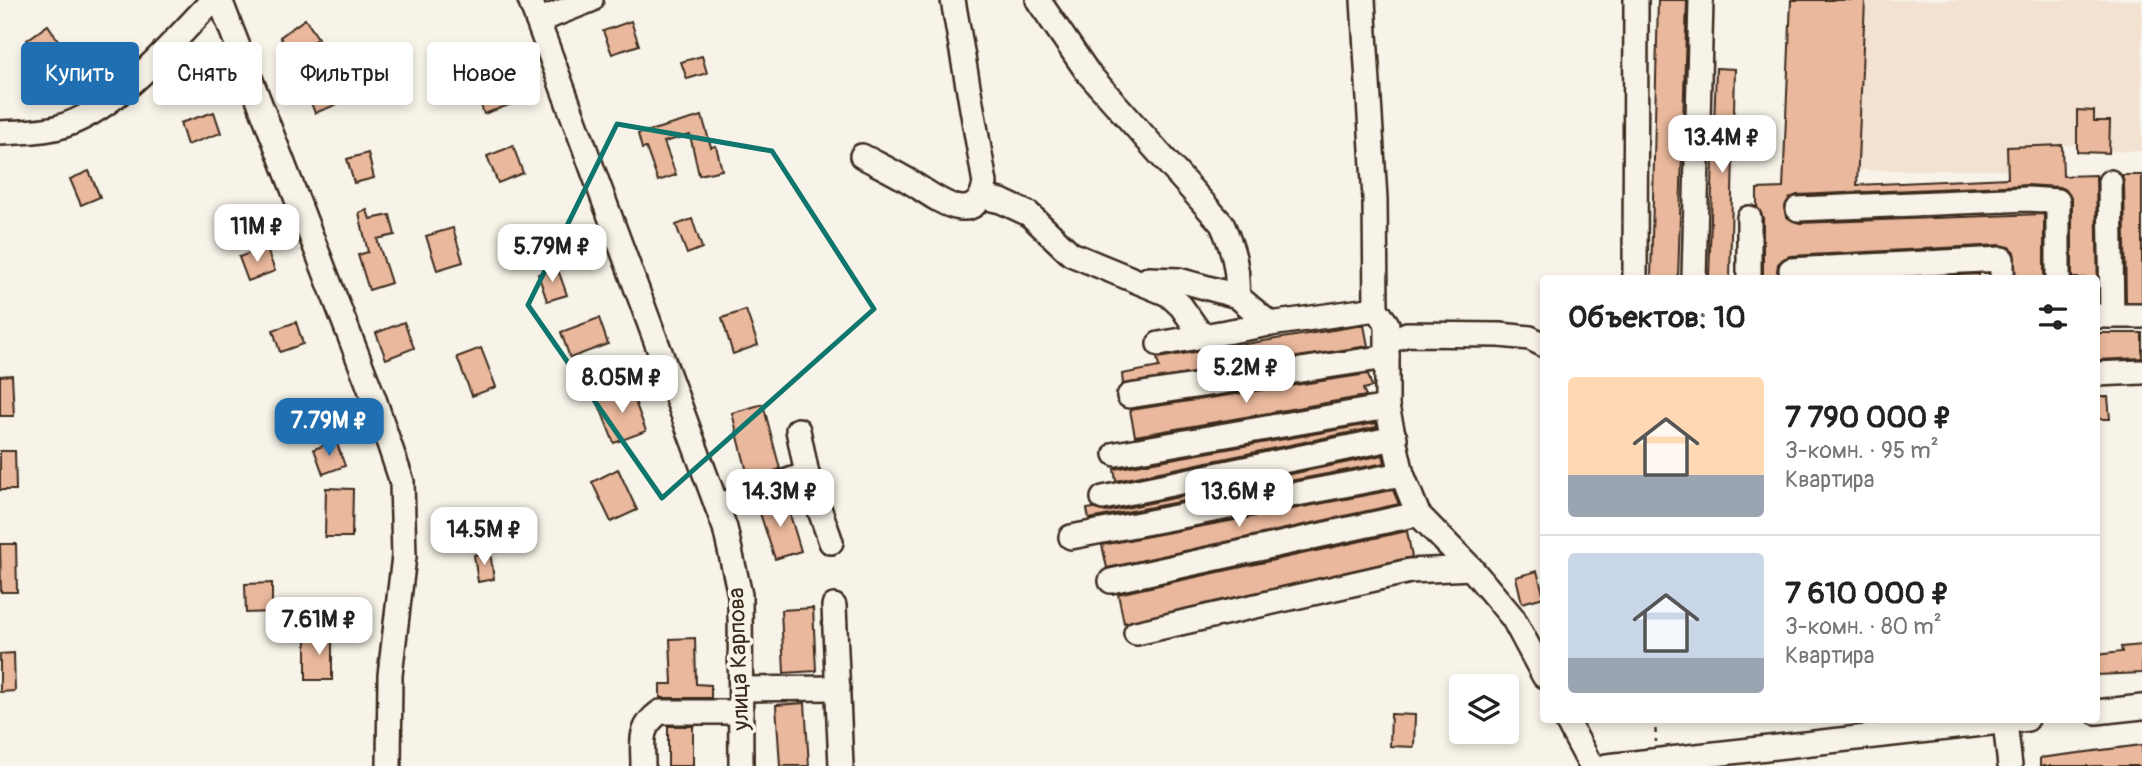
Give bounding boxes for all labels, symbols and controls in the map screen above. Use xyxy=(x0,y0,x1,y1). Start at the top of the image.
chip: Купить xyxy=(21,42,139,105)
chip: Снять xyxy=(153,42,262,105)
chip: Фильтры xyxy=(276,42,413,105)
chip: Новое xyxy=(427,42,540,105)
pin: 13.4M ₽ xyxy=(1657,116,1787,175)
text: 13.4M ₽ xyxy=(1684,123,1760,152)
pin: 11M ₽ xyxy=(208,204,306,264)
text: 11M ₽ xyxy=(230,212,284,241)
pin: 5.79M ₽ xyxy=(487,224,617,284)
text: 5.79M ₽ xyxy=(514,232,590,261)
icon: filters xyxy=(2034,298,2072,336)
text: Объектов: 10 xyxy=(1568,299,1746,336)
pin: 5.2M ₽ xyxy=(1189,346,1303,405)
text: 5.2M ₽ xyxy=(1213,353,1279,382)
pin: 8.05M ₽ xyxy=(557,356,687,415)
text: 8.05M ₽ xyxy=(582,363,662,392)
pin: 7.79M ₽ xyxy=(264,398,394,458)
text: 7 790 000 ₽ xyxy=(1785,399,1952,436)
icon: home xyxy=(1624,405,1708,489)
text: 7.79M ₽ xyxy=(291,406,367,435)
text: 3-комн. · 95 m² xyxy=(1785,436,1939,465)
text: Квартира xyxy=(1785,465,1874,494)
pin: 14.3M ₽ xyxy=(715,470,845,529)
pin: 13.6M ₽ xyxy=(1174,470,1304,529)
text: 14.3M ₽ xyxy=(742,477,818,506)
text: 13.6M ₽ xyxy=(1201,477,1277,506)
pin: 14.5M ₽ xyxy=(419,508,549,567)
text: 14.5M ₽ xyxy=(446,515,522,544)
text: 7 610 000 ₽ xyxy=(1785,575,1950,612)
icon: home xyxy=(1624,581,1708,665)
street label: улица Карпова xyxy=(722,587,756,732)
pin: 7.61M ₽ xyxy=(254,598,384,657)
text: 7.61M ₽ xyxy=(282,605,356,634)
text: 3-комн. · 80 m² xyxy=(1785,612,1942,641)
text: Квартира xyxy=(1785,641,1874,670)
map controls xyxy=(1449,674,1519,744)
button: layers xyxy=(1449,674,1519,744)

